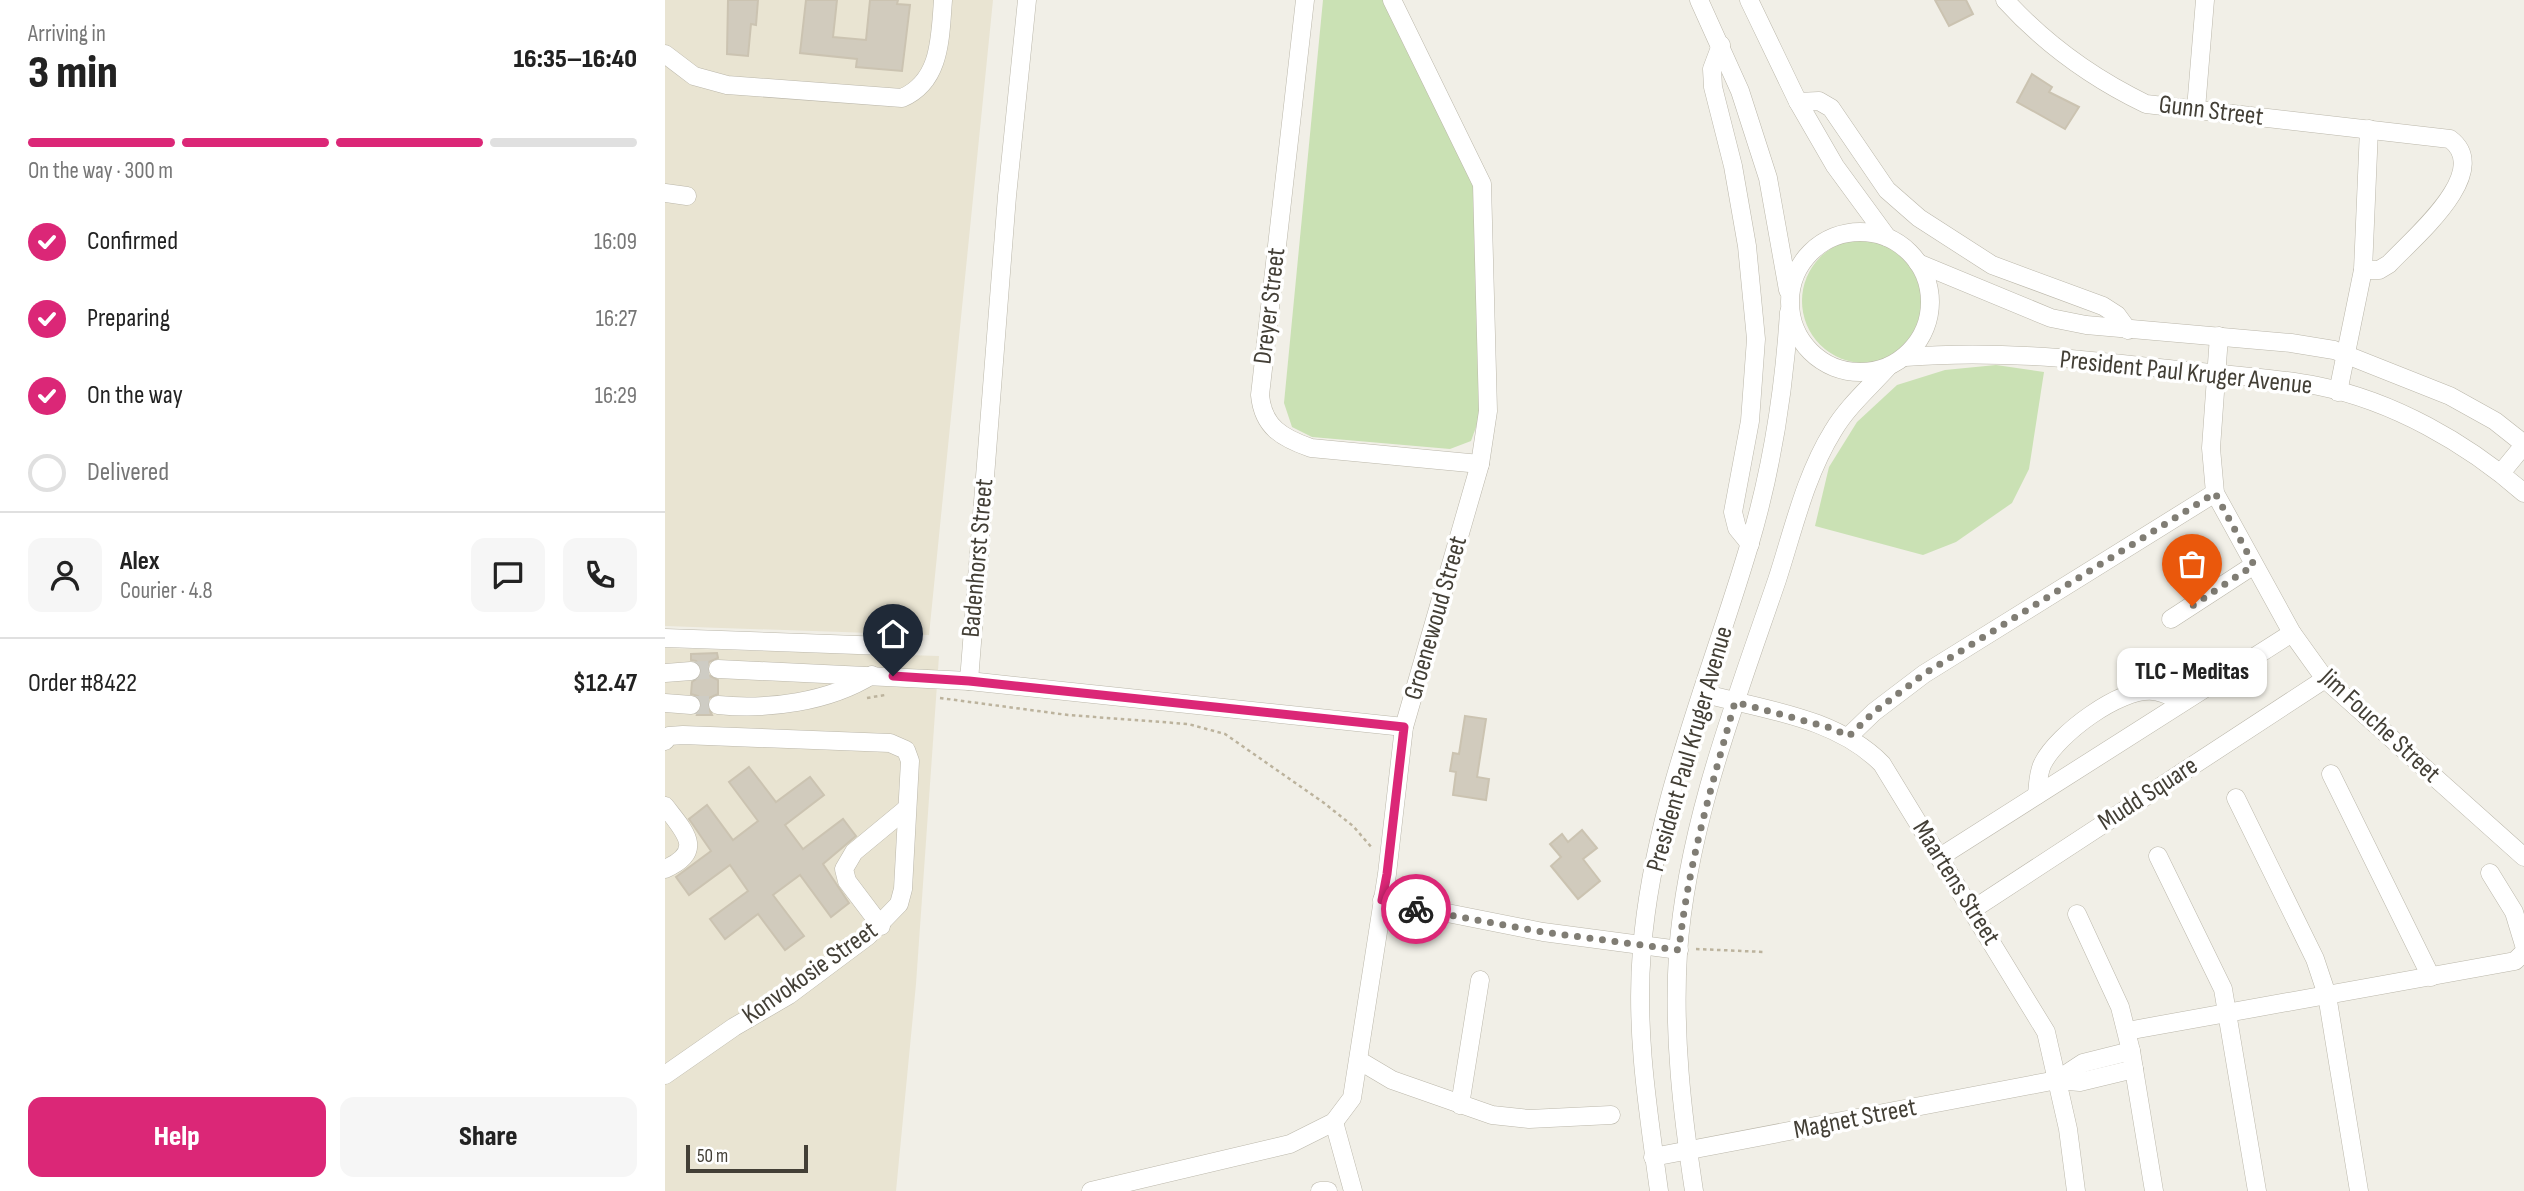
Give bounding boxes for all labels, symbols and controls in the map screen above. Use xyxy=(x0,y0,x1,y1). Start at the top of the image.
text: Arriving in xyxy=(28,20,106,48)
text: 16:35–16:40 xyxy=(513,44,637,75)
text: 3 min xyxy=(28,46,118,101)
street label: Gunn Street xyxy=(2157,89,2265,133)
text: On the way · 300 m xyxy=(28,157,173,185)
icon: check xyxy=(28,223,66,261)
text: Confirmed xyxy=(87,226,178,257)
text: 16:09 xyxy=(594,228,637,256)
street label: Dreyer Street xyxy=(1247,246,1293,366)
icon: check xyxy=(28,300,66,338)
text: Preparing xyxy=(87,303,170,334)
text: 16:27 xyxy=(596,305,637,333)
street label: President Paul Kruger Avenue xyxy=(2058,344,2314,402)
icon: check xyxy=(28,377,66,415)
text: On the way xyxy=(87,380,183,411)
text: 16:29 xyxy=(595,382,637,410)
text: Delivered xyxy=(87,457,169,488)
street label: Badenhorst Street xyxy=(956,477,1000,639)
street label: Groenewoud Street xyxy=(1398,533,1474,703)
pin xyxy=(2162,534,2222,606)
button: person xyxy=(28,538,102,612)
button: chat xyxy=(471,538,545,612)
button: phone xyxy=(563,538,637,612)
icon: bag xyxy=(2173,545,2211,583)
text: Alex xyxy=(120,546,160,577)
text: Courier · 4.8 xyxy=(120,577,213,605)
pin xyxy=(863,604,923,676)
icon: home xyxy=(874,615,912,653)
street label: President Paul Kruger Avenue xyxy=(1640,623,1740,875)
callout: TLC - Meditas xyxy=(2117,648,2267,697)
text: TLC - Meditas xyxy=(2135,658,2249,686)
street label: Jim Fouche Street xyxy=(2313,662,2447,790)
text: Order #8422 xyxy=(28,668,137,699)
text: $12.47 xyxy=(573,668,637,699)
street label: Mudd Square xyxy=(2092,750,2204,838)
street label: Maartens Street xyxy=(1906,815,2007,951)
courier xyxy=(1381,874,1451,944)
icon: bike xyxy=(1397,890,1435,928)
street label: Konvokosie Street xyxy=(737,915,884,1031)
street label: Magnet Street xyxy=(1791,1092,1919,1146)
button: Help xyxy=(28,1097,326,1177)
button: Share xyxy=(340,1097,637,1177)
scale bar xyxy=(686,1142,809,1174)
text: 50 m xyxy=(697,1145,728,1168)

